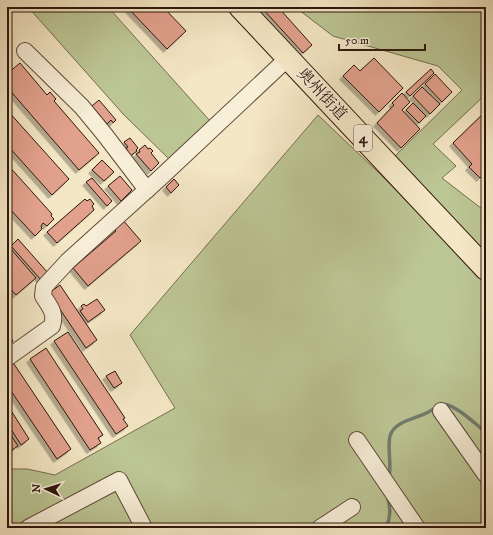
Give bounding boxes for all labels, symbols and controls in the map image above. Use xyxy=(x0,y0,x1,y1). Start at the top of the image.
scale bar xyxy=(339,26,425,52)
text: 50 m xyxy=(345,33,369,48)
street label: 奥州街道 xyxy=(293,64,351,124)
road number: 4 xyxy=(354,125,372,151)
north arrow xyxy=(26,469,66,509)
text: N xyxy=(30,483,44,493)

